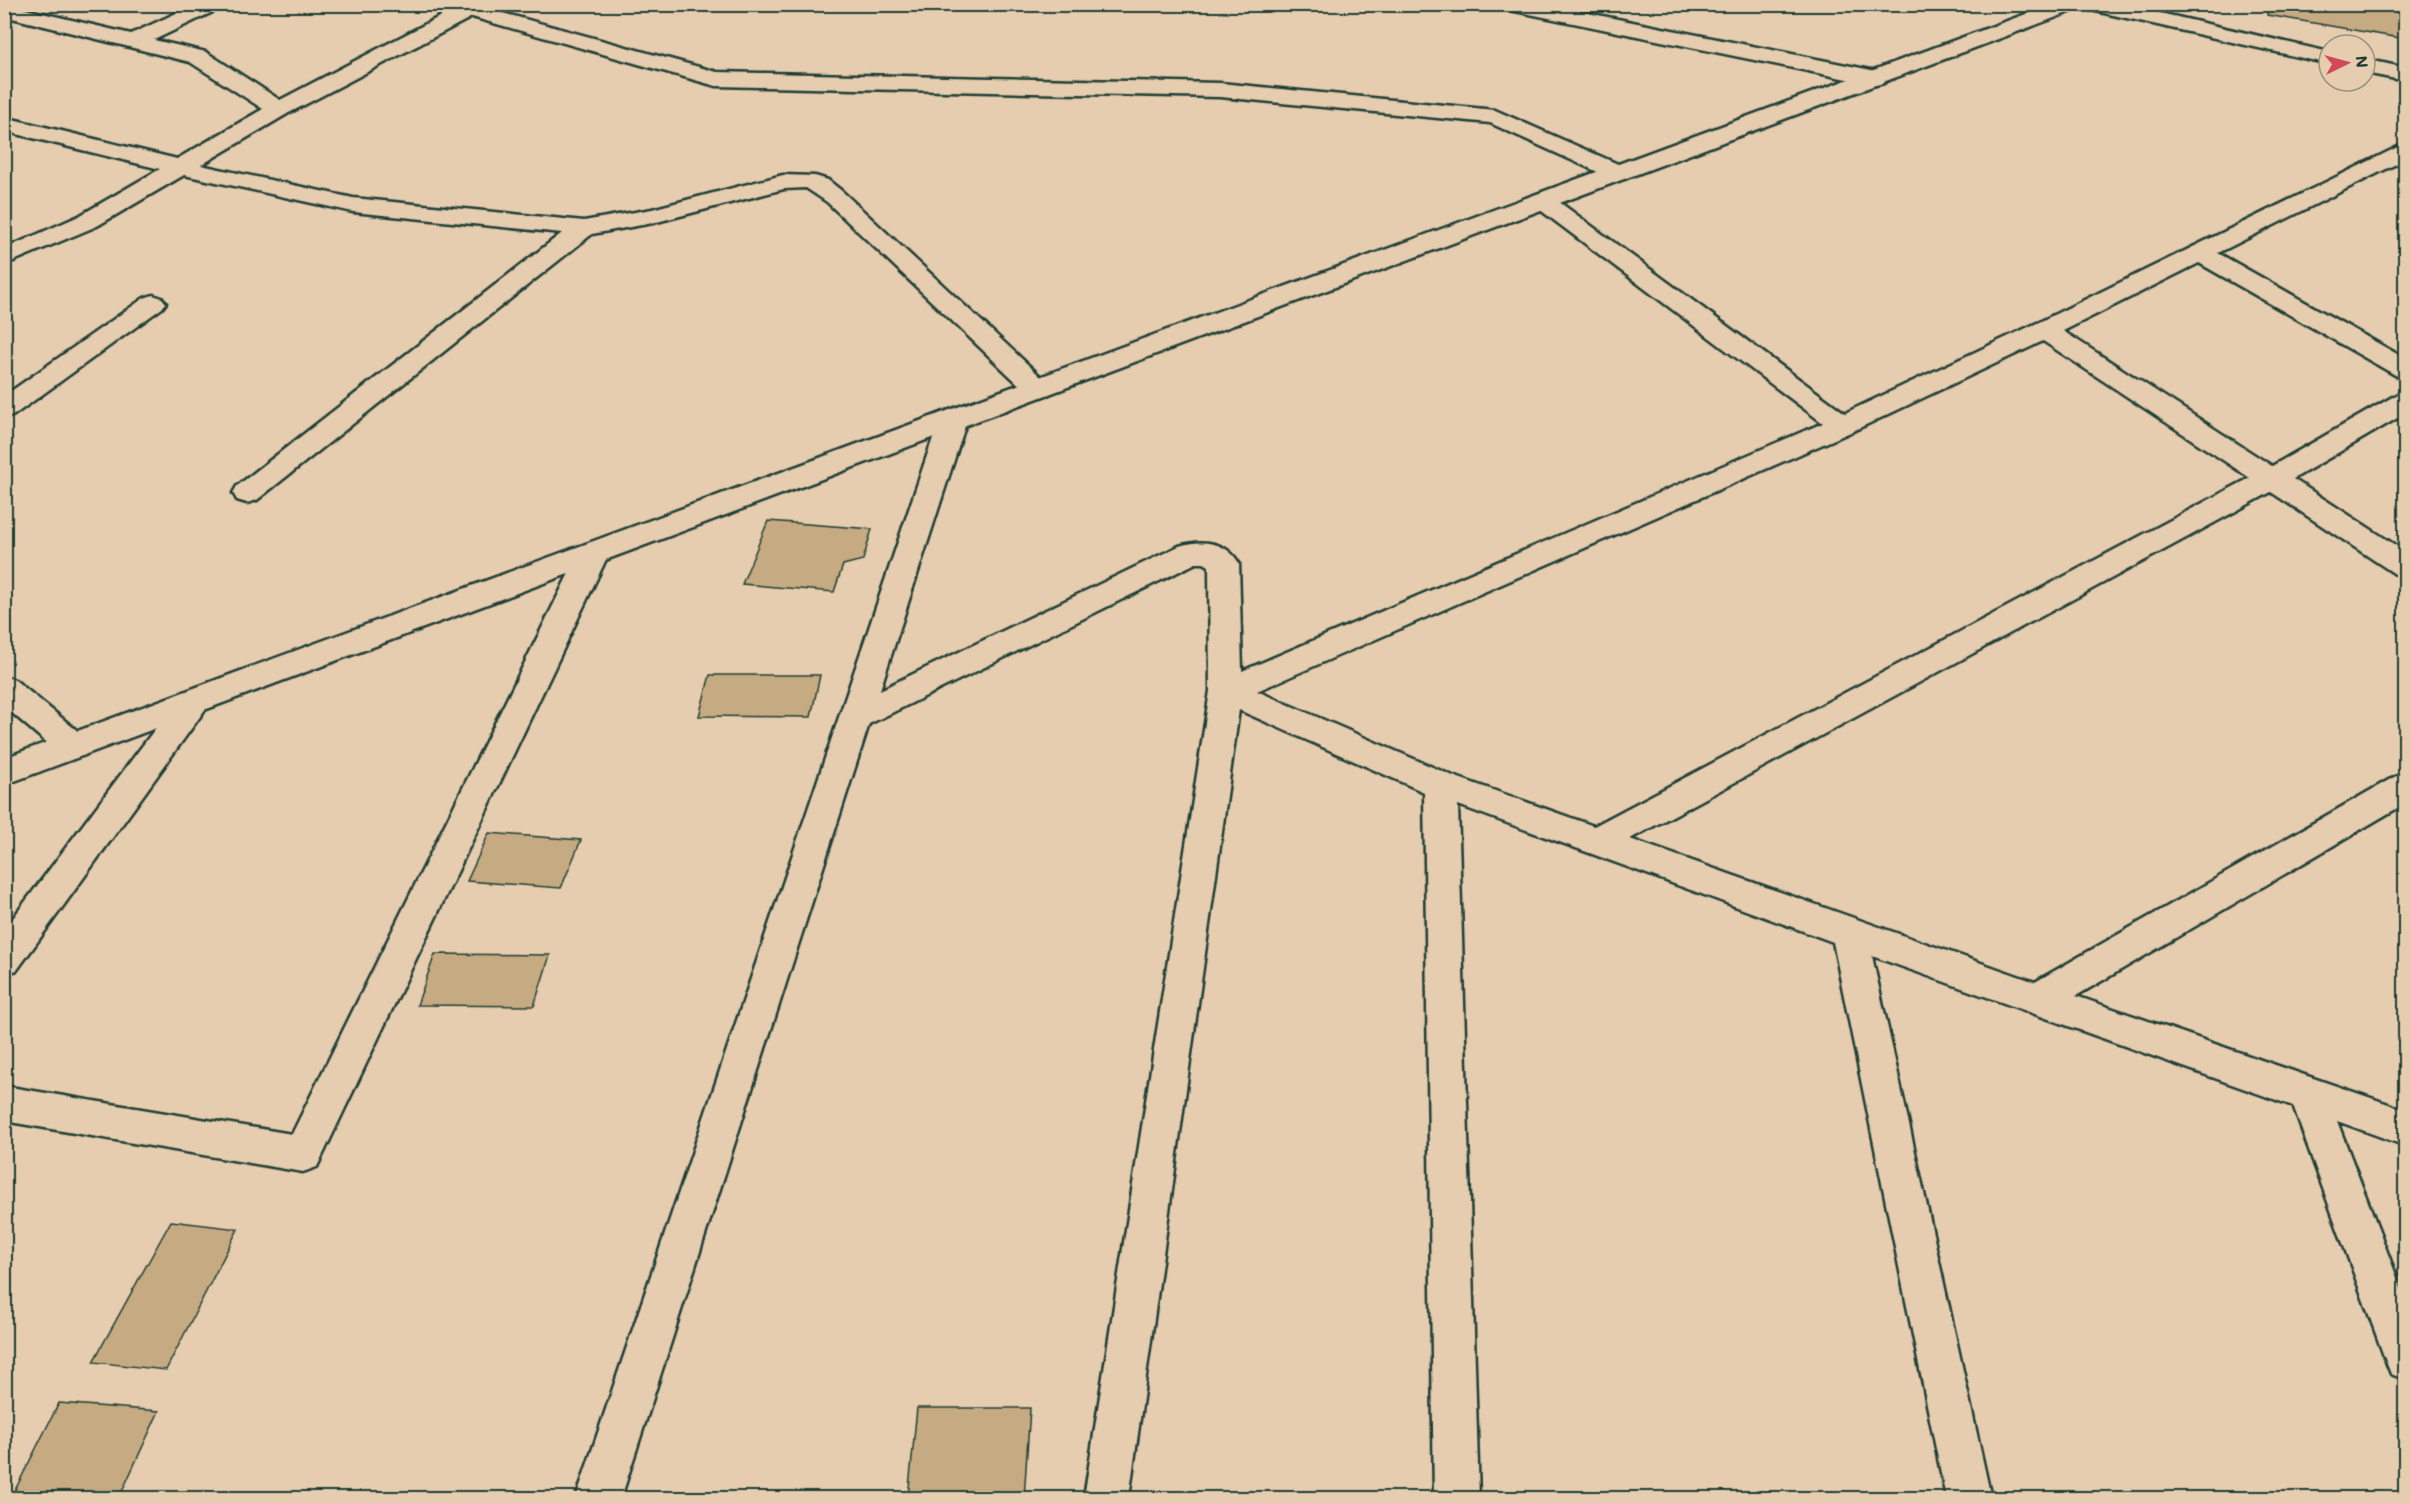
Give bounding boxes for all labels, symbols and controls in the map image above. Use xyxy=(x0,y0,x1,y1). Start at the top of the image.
north arrow xyxy=(2317,33,2377,93)
text: N xyxy=(2351,55,2373,69)

